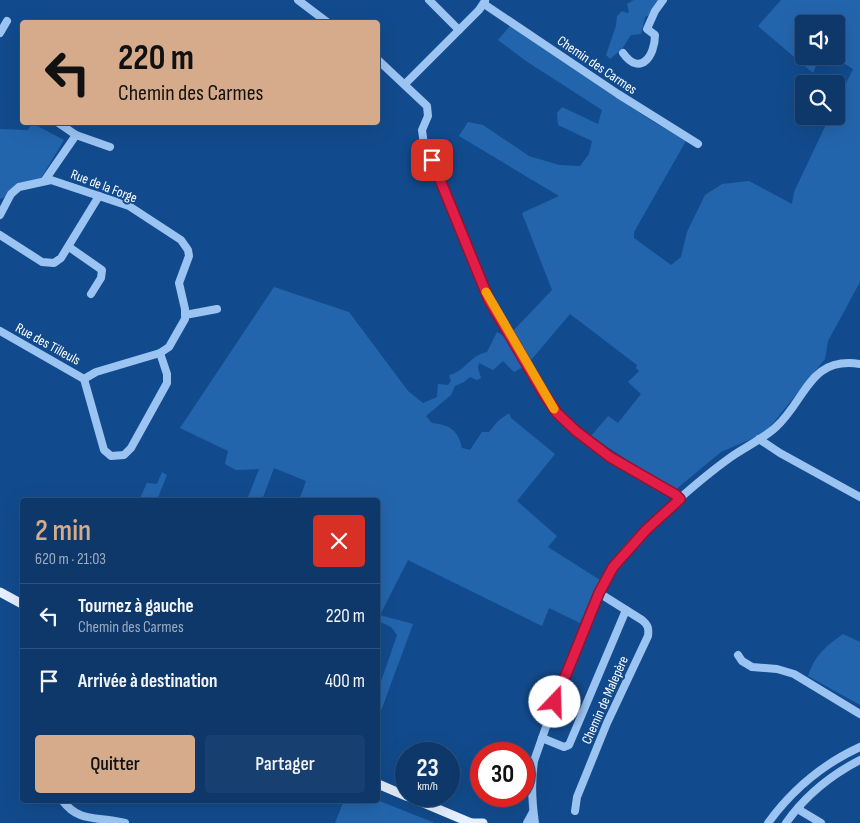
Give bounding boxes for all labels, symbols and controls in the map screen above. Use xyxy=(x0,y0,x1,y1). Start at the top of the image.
map controls xyxy=(795,15,845,125)
button: sound xyxy=(795,15,845,65)
street label: Chemin des Carmes xyxy=(554,32,640,98)
text: 220 m xyxy=(118,37,194,80)
icon: left xyxy=(35,40,100,105)
button: search xyxy=(795,75,845,125)
text: Chemin des Carmes xyxy=(118,80,263,107)
pin xyxy=(411,139,453,181)
icon: arrive xyxy=(418,146,446,174)
street label: Rue de la Forge xyxy=(68,166,140,206)
street label: Rue des Tilleuls xyxy=(13,319,83,369)
text: 2 min xyxy=(35,513,91,549)
button: close xyxy=(313,515,365,567)
text: 620 m · 21:03 xyxy=(35,550,106,569)
text: Tournez à gauche xyxy=(78,595,194,618)
icon: left xyxy=(35,602,63,630)
text: 220 m xyxy=(326,605,365,628)
text: Chemin des Carmes xyxy=(78,618,184,637)
street label: Chemin de Malepère xyxy=(578,653,632,747)
icon: arrive xyxy=(35,667,63,695)
text: Arrivée à destination xyxy=(78,670,218,693)
text: 400 m xyxy=(325,670,365,693)
position arrow xyxy=(528,675,580,727)
button: Quitter xyxy=(35,735,195,793)
button: Partager xyxy=(205,735,365,793)
speed limit sign: 30 xyxy=(470,742,535,807)
text: 23 xyxy=(416,753,439,784)
text: km/h xyxy=(417,779,438,794)

